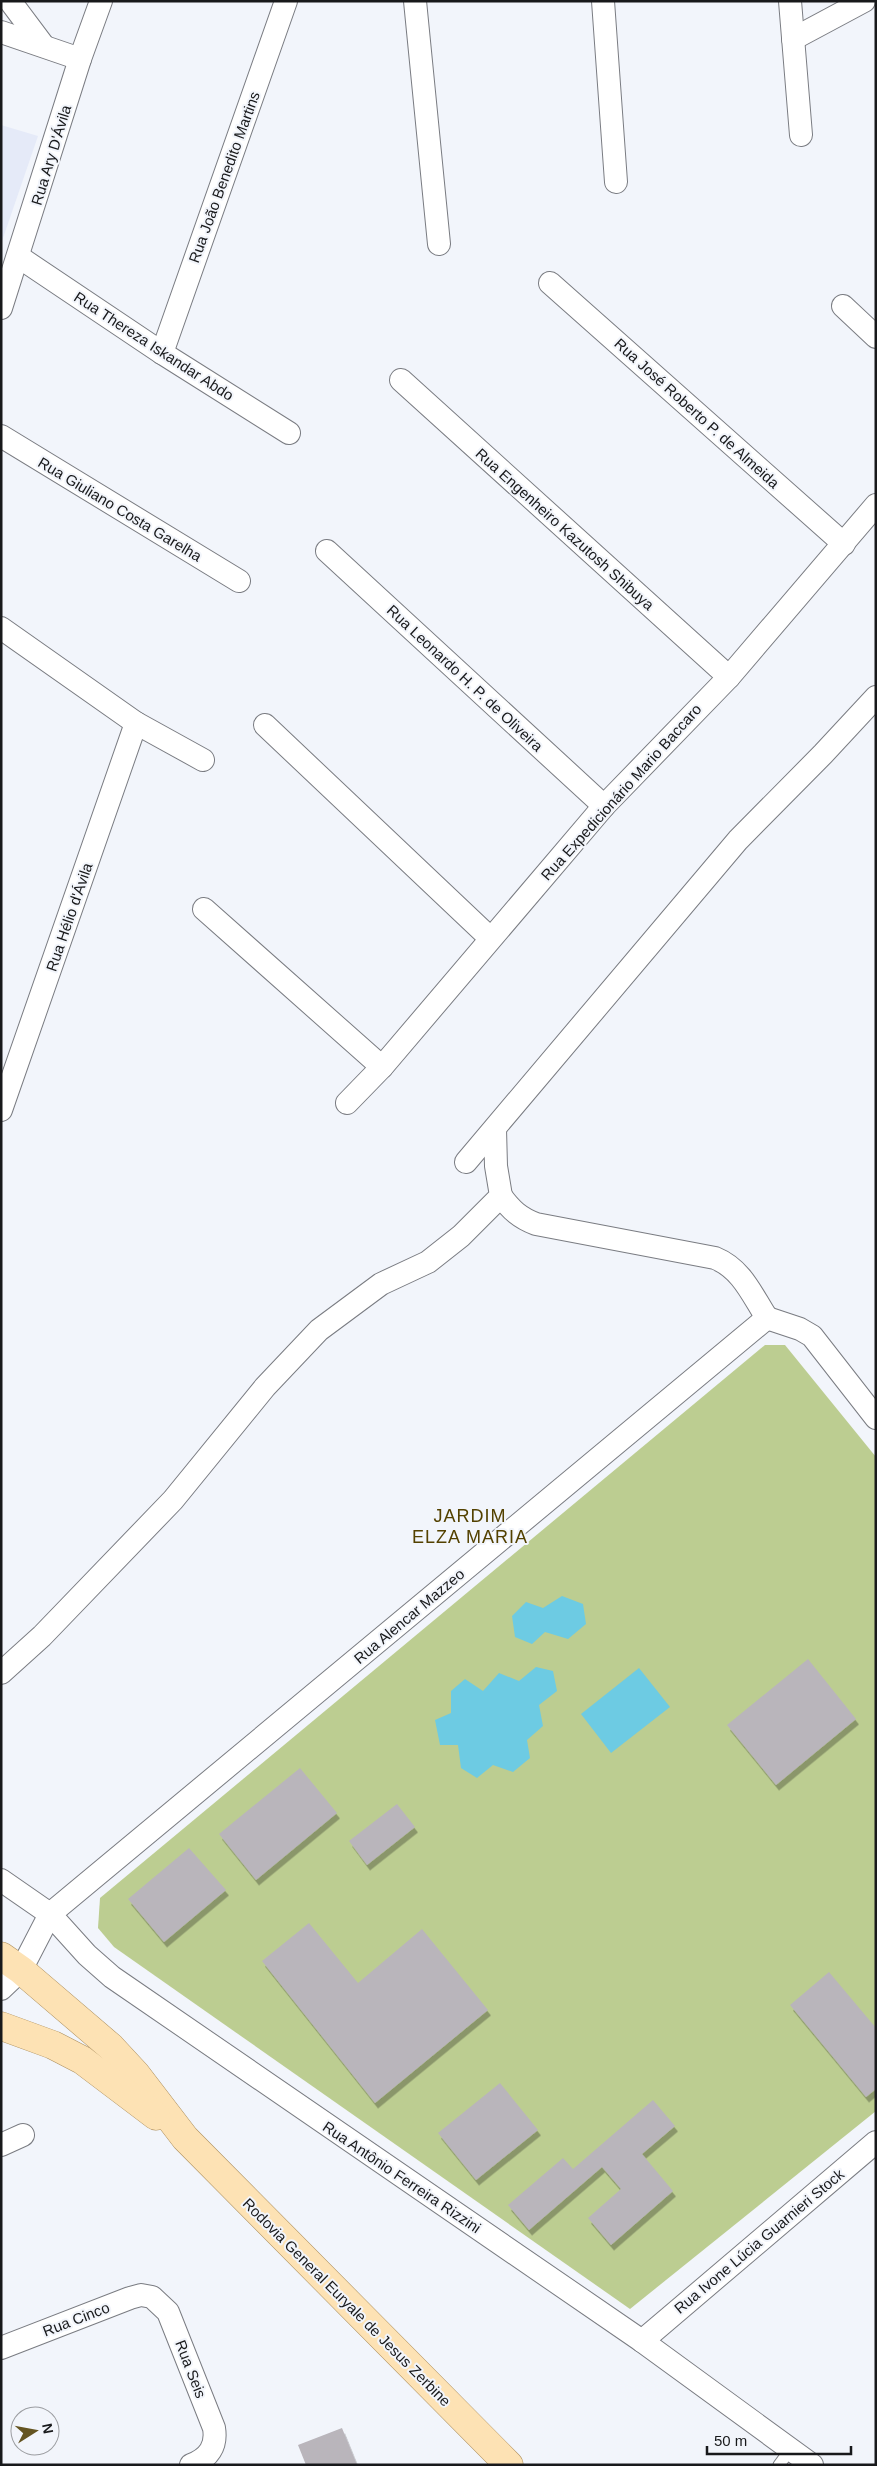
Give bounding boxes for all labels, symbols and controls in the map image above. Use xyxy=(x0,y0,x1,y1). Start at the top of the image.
street label: Rua João Benedito Martins xyxy=(185,89,263,265)
street label: Rua Ary D'Ávila xyxy=(28,102,74,207)
street label: Rua Thereza Iskandar Abdo xyxy=(71,288,237,404)
street label: Rua José Roberto P. de Almeida xyxy=(611,335,783,492)
street label: Rua Engenheiro Kazutosh Shibuya xyxy=(473,445,658,614)
street label: Rua Giuliano Costa Garelha xyxy=(35,453,205,565)
street label: Rua Leonardo H. P. de Oliveira xyxy=(384,601,547,755)
street label: Rua Expedicionário Mario Baccaro xyxy=(537,700,705,884)
street label: Rua Hélio d'Ávila xyxy=(42,860,96,974)
district label: JARDIM ELZA MARIA xyxy=(412,1506,528,1547)
street label: Rua Alencar Mazzeo xyxy=(351,1565,467,1667)
street label: Rua Antônio Ferreira Rizzini xyxy=(320,2118,484,2236)
street label: Rua Ivone Lúcia Guarnieri Stock xyxy=(671,2165,848,2317)
street label: Rodovia General Euryale de Jesus Zerbine xyxy=(240,2195,454,2409)
street label: Rua Cinco xyxy=(40,2299,112,2339)
street label: Rua Seis xyxy=(172,2338,210,2400)
north arrow xyxy=(10,2406,60,2456)
text: N xyxy=(39,2422,57,2435)
scale bar xyxy=(707,2424,851,2456)
text: 50 m xyxy=(714,2432,747,2449)

